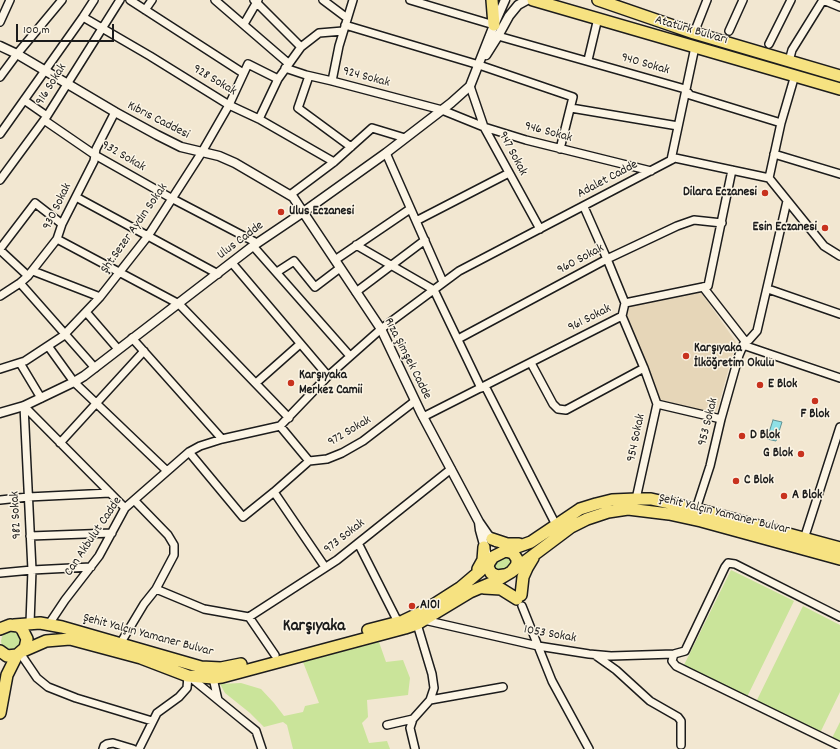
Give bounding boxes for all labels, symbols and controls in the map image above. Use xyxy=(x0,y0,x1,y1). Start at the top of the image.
street label: Atatürk Bulvarı xyxy=(653,13,729,49)
scale bar xyxy=(18,16,116,42)
text: 100 m xyxy=(23,22,50,39)
street label: 940 Sokak xyxy=(619,51,671,79)
street label: 916 Sokak xyxy=(33,61,71,109)
street label: 928 Sokak xyxy=(189,62,239,100)
street label: 924 Sokak xyxy=(341,64,391,92)
street label: Kıbrıs Caddesi xyxy=(124,99,192,143)
street label: 946 Sokak xyxy=(522,119,574,147)
street label: 947 Sokak xyxy=(494,129,530,179)
street label: 932 Sokak xyxy=(98,138,148,176)
street label: Adalet Cadde xyxy=(575,158,641,202)
street label: 930 Sokak xyxy=(40,181,76,233)
street label: Şht.Sezer Aydın Sokak xyxy=(98,181,172,277)
place label: Dilara Eczanesi xyxy=(683,185,757,201)
marker: Dilara Eczanesi xyxy=(760,188,770,198)
place label: Ulus Eczanesi xyxy=(289,204,354,220)
marker: Ulus Eczanesi xyxy=(276,207,286,217)
street label: Ulus Cadde xyxy=(215,219,267,263)
place label: Esin Eczanesi xyxy=(753,220,817,236)
marker: Esin Eczanesi xyxy=(820,223,830,233)
street label: 960 Sokak xyxy=(555,241,607,279)
street label: 961 Sokak xyxy=(566,302,614,336)
street label: Rıza Şimşek Cadde xyxy=(380,316,434,402)
place label: Karşıyaka İlköğretim Okulu xyxy=(694,341,774,372)
marker: Karşıyaka İlköğretim Okulu xyxy=(681,351,691,361)
place label: Karşıyaka Merkez Camii xyxy=(299,368,362,399)
place label: E Blok xyxy=(768,377,797,393)
marker: Karşıyaka Merkez Camii xyxy=(286,378,296,388)
marker: E Blok xyxy=(755,380,765,390)
street label: 953 Sokak xyxy=(696,396,722,448)
marker: F Blok xyxy=(810,396,820,406)
place label: F Blok xyxy=(800,407,830,423)
street label: 972 Sokak xyxy=(325,413,375,451)
street label: 954 Sokak xyxy=(624,413,650,463)
place label: D Blok xyxy=(750,428,780,444)
marker: D Blok xyxy=(737,431,747,441)
place label: G Blok xyxy=(763,446,793,462)
marker: G Blok xyxy=(796,449,806,459)
place label: C Blok xyxy=(744,473,774,489)
marker: C Blok xyxy=(731,476,741,486)
place label: A Blok xyxy=(792,488,822,504)
street label: 982 Sokak xyxy=(8,491,26,539)
street label: Şehit Yalçın Yamaner Bulvar xyxy=(657,491,791,539)
marker: A Blok xyxy=(779,491,789,501)
street label: Can Akbulut Cadde xyxy=(62,494,126,580)
street label: 973 Sokak xyxy=(321,516,369,558)
place label: A101 xyxy=(420,598,440,614)
marker: A101 xyxy=(407,601,417,611)
street label: Şehit Yalçın Yamaner Bulvar xyxy=(81,611,215,661)
district label: Karşıyaka xyxy=(283,618,345,638)
street label: 1053 Sokak xyxy=(523,623,577,647)

